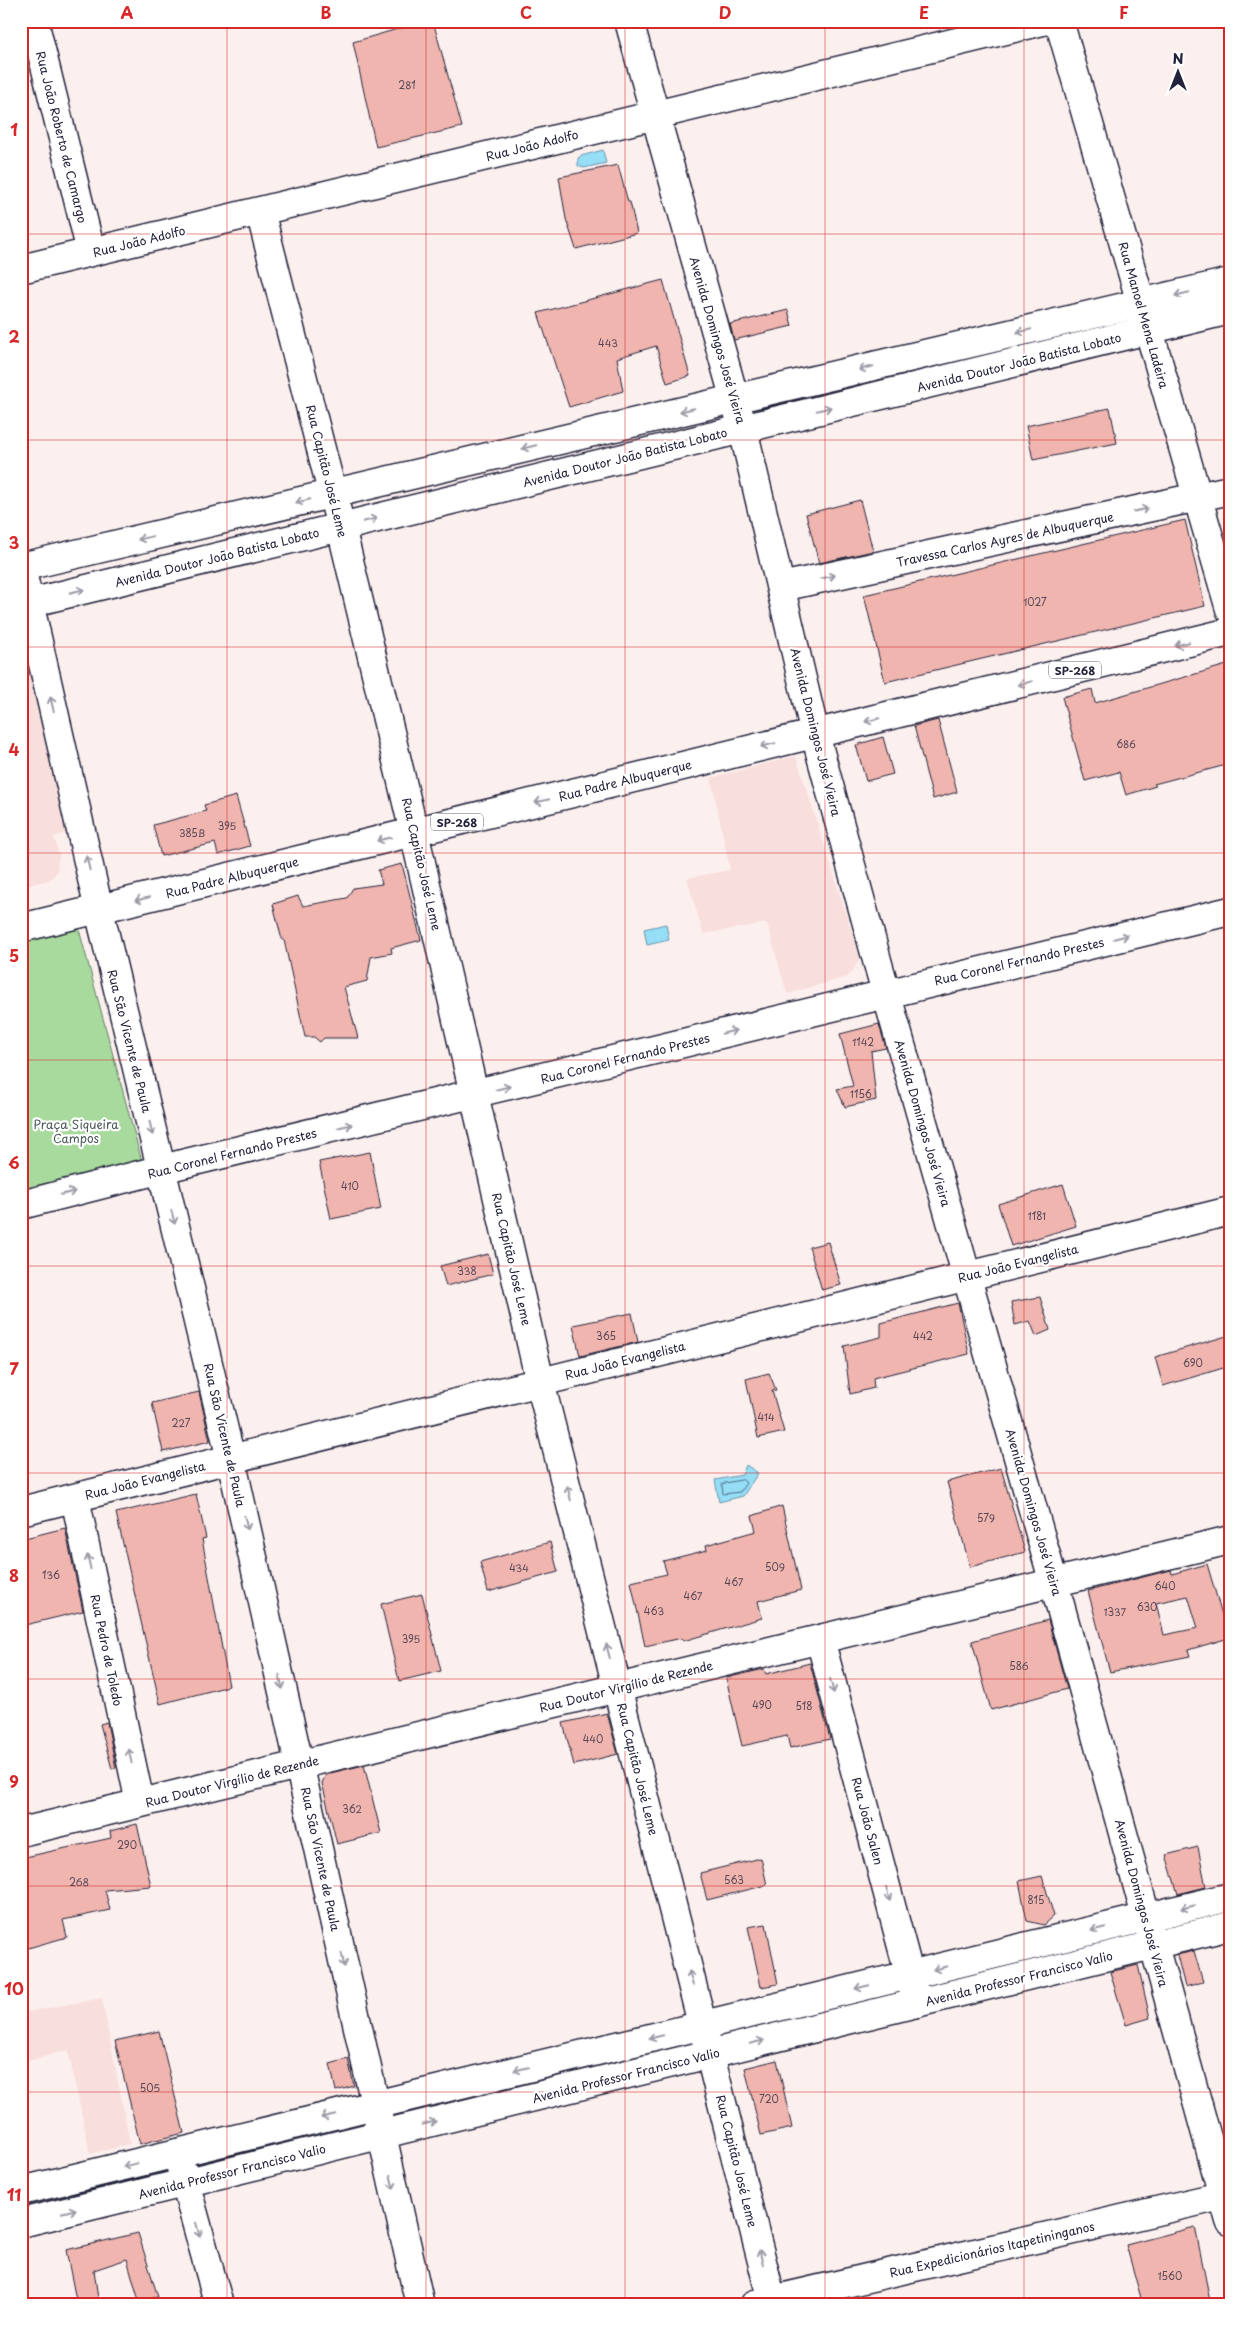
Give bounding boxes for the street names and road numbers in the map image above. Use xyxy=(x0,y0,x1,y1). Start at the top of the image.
street label: Rua João Roberto de Camargo xyxy=(32,49,92,225)
street label: Rua João Adolfo xyxy=(484,125,580,165)
street label: Rua João Adolfo xyxy=(91,221,187,261)
street label: Rua Manoel Mena Ladeira xyxy=(1114,240,1174,391)
street label: Avenida Domingos José Vieira xyxy=(686,254,751,426)
street label: Avenida Doutor João Batista Lobato xyxy=(915,328,1123,396)
street label: Rua Capitão José Leme xyxy=(302,403,352,540)
street label: Avenida Doutor João Batista Lobato xyxy=(521,423,729,491)
street label: Travessa Carlos Ayres de Albuquerque xyxy=(895,507,1116,571)
street label: Avenida Doutor João Batista Lobato xyxy=(113,523,321,591)
street label: Avenida Domingos José Vieira xyxy=(786,646,846,818)
road number: SP-268 xyxy=(1049,662,1101,678)
street label: Rua Padre Albuquerque xyxy=(557,755,694,805)
street label: Rua Capitão José Leme xyxy=(398,796,446,933)
road number: SP-268 xyxy=(431,814,483,830)
street label: Rua Padre Albuquerque xyxy=(164,852,301,902)
street label: Rua Coronel Fernando Prestes xyxy=(932,933,1106,989)
street label: Rua São Vicente de Paula xyxy=(103,967,157,1115)
street label: Rua Coronel Fernando Prestes xyxy=(539,1028,712,1088)
street label: Avenida Domingos José Vieira xyxy=(891,1037,956,1209)
street label: Rua Coronel Fernando Prestes xyxy=(146,1123,319,1183)
street label: Rua Capitão José Leme xyxy=(488,1191,536,1328)
street label: Rua João Evangelista xyxy=(956,1239,1081,1287)
street label: Rua João Evangelista xyxy=(563,1336,688,1384)
street label: Rua São Vicente de Paula xyxy=(200,1361,250,1509)
street label: Avenida Domingos José Vieira xyxy=(1002,1426,1067,1598)
street label: Rua João Evangelista xyxy=(83,1456,208,1504)
street label: Rua Pedro de Toledo xyxy=(86,1593,128,1708)
street label: Rua Doutor Virgílio de Rezende xyxy=(537,1656,715,1716)
street label: Rua Capitão José Leme xyxy=(613,1701,663,1838)
street label: Rua Doutor Virgílio de Rezende xyxy=(143,1751,321,1811)
street label: Rua João Salen xyxy=(848,1775,888,1867)
street label: Rua São Vicente de Paula xyxy=(297,1785,345,1933)
street label: Avenida Domingos José Vieira xyxy=(1111,1817,1173,1989)
street label: Avenida Professor Francisco Valio xyxy=(923,1946,1115,2010)
street label: Avenida Professor Francisco Valio xyxy=(530,2043,722,2107)
street label: Rua Capitão José Leme xyxy=(712,2093,762,2230)
street label: Avenida Professor Francisco Valio xyxy=(136,2139,328,2203)
street label: Rua Expedicionários Itapetininganos xyxy=(888,2216,1097,2281)

